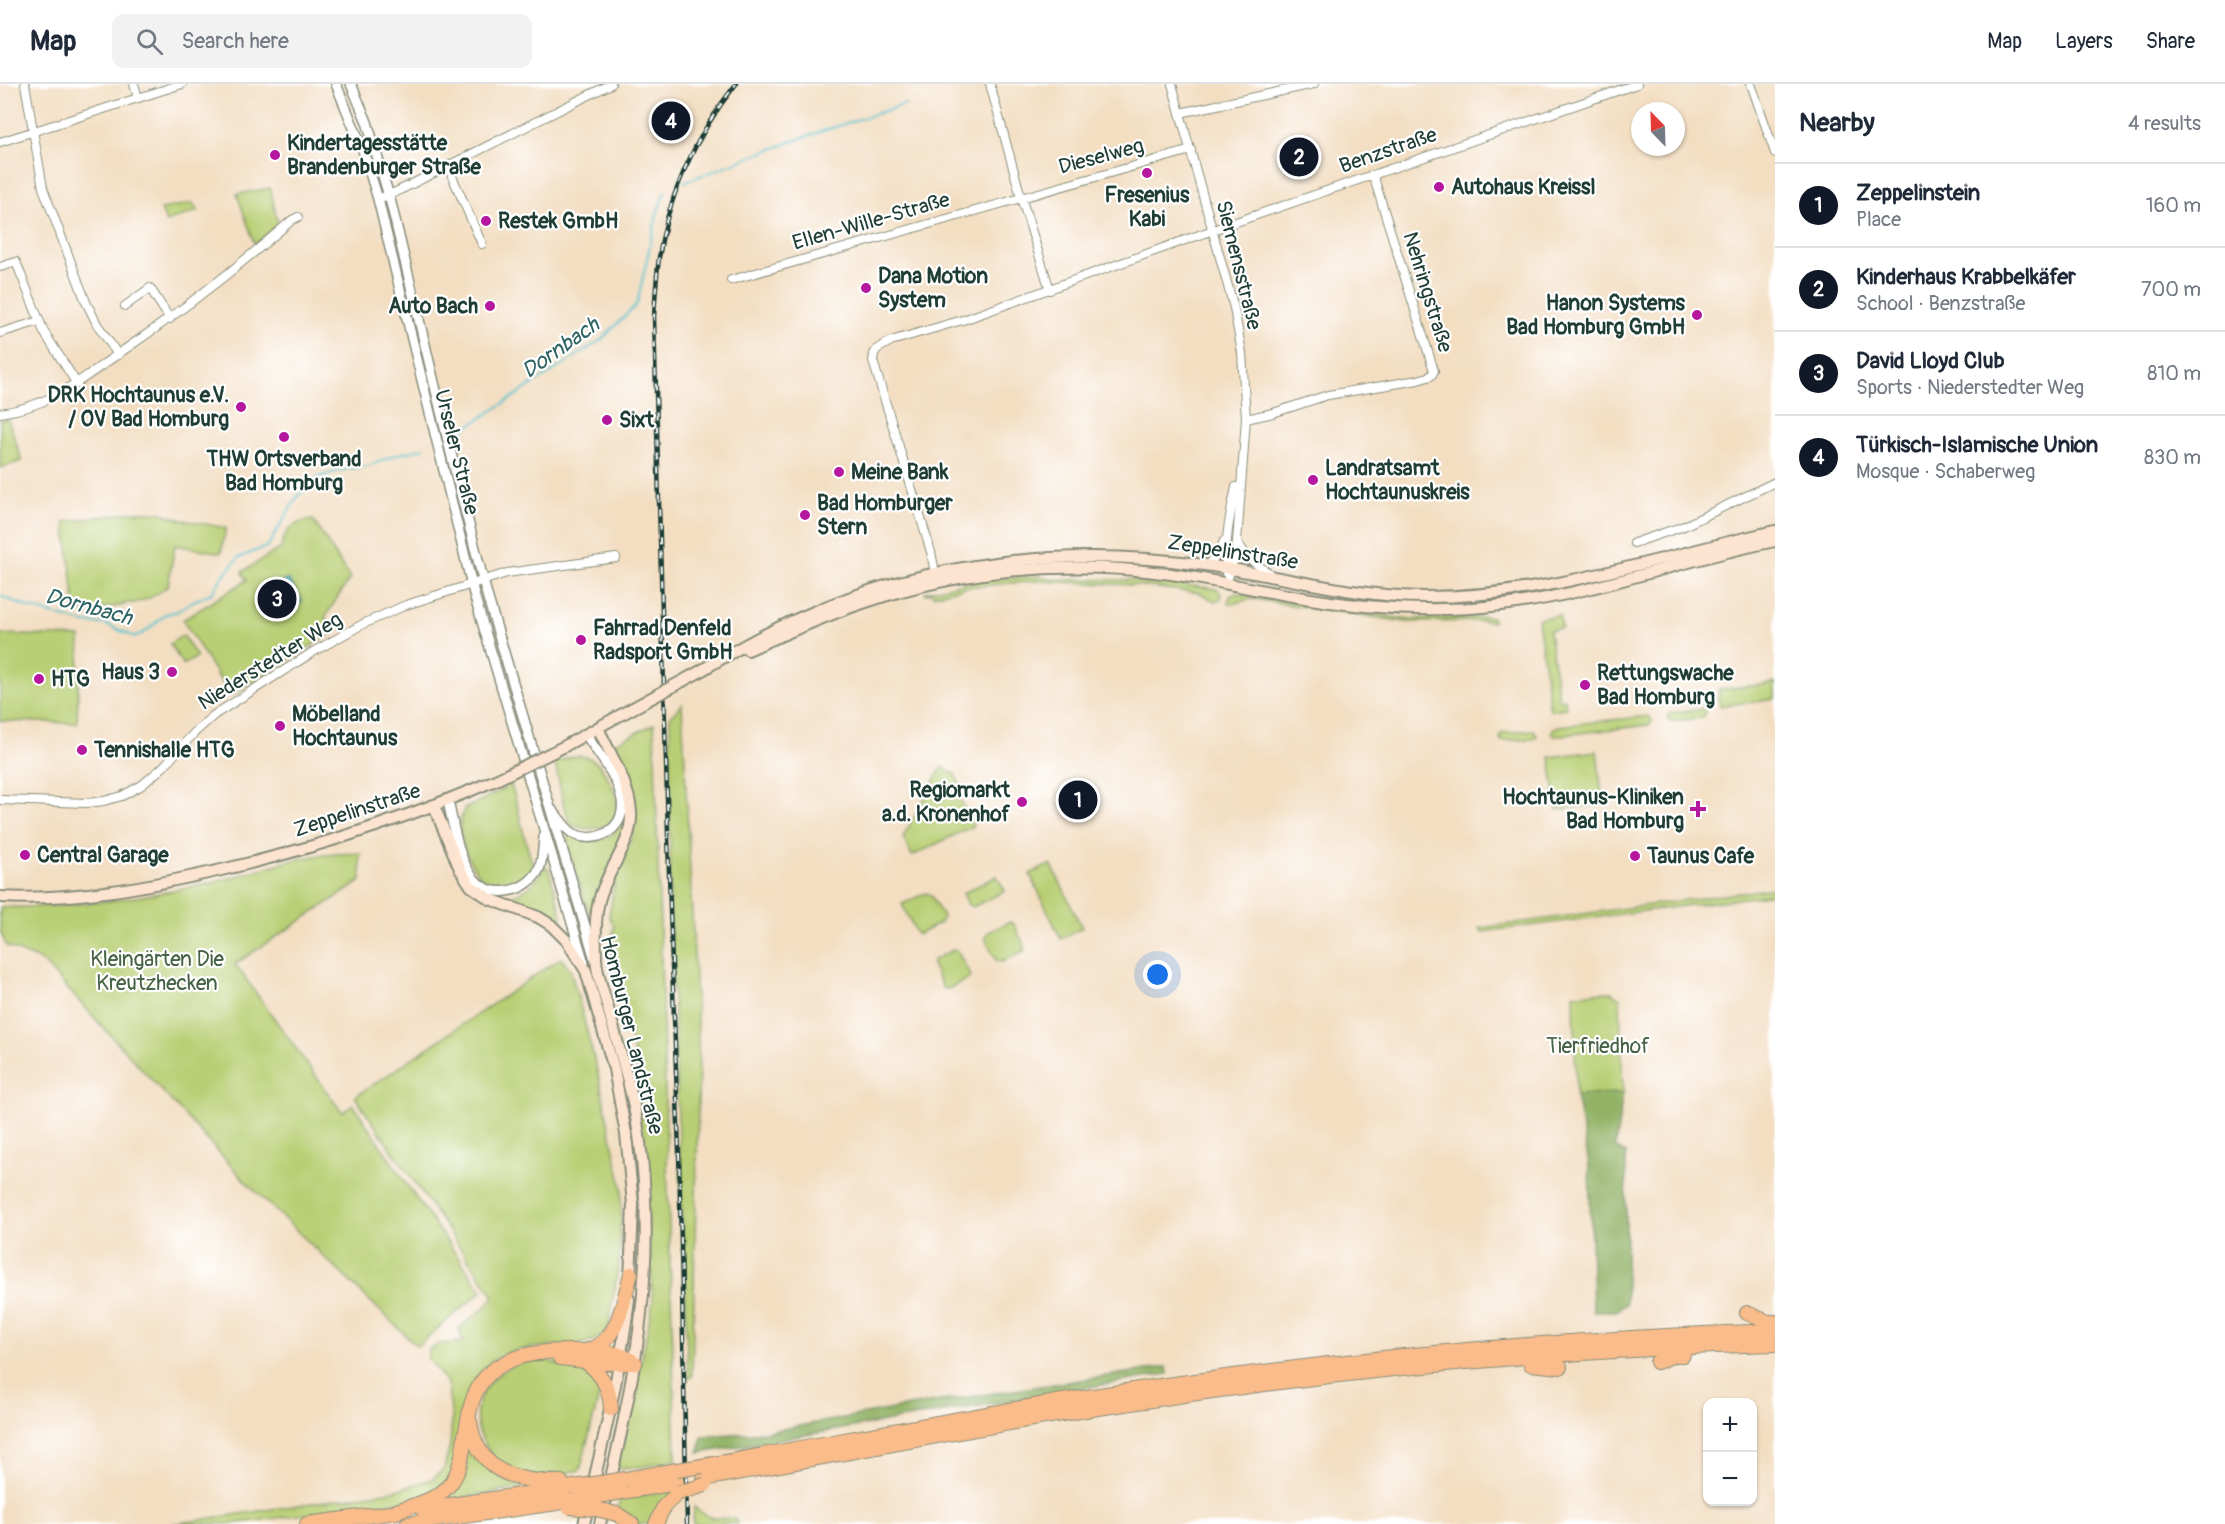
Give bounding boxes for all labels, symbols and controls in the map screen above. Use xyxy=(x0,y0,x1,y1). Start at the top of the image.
search box xyxy=(112,14,532,68)
text: Map xyxy=(30,24,76,59)
icon: search xyxy=(133,25,166,58)
text: Search here xyxy=(181,27,289,55)
text: Map xyxy=(1987,28,2022,55)
text: Layers xyxy=(2055,28,2113,55)
text: Share xyxy=(2146,28,2195,55)
pin: 4 xyxy=(652,99,690,144)
north arrow xyxy=(1631,102,1685,156)
text: Nearby xyxy=(1799,107,1875,139)
text: 4 results xyxy=(2128,111,2201,136)
street label: Benzstraße xyxy=(1336,121,1441,180)
place label: Kindertagesstätte Brandenburger Straße xyxy=(287,130,481,181)
street label: Dieselweg xyxy=(1056,132,1147,181)
pin: 2 xyxy=(1280,134,1318,180)
marker: Kindertagesstätte Brandenburger Straße xyxy=(268,148,282,162)
marker: Fresenius Kabi xyxy=(1140,166,1154,180)
place label: Autohaus Kreissl xyxy=(1451,174,1595,201)
text: Zeppelinstein xyxy=(1856,179,1980,207)
marker: Autohaus Kreissl xyxy=(1432,180,1446,194)
place label: Fresenius Kabi xyxy=(1105,182,1190,233)
street label: Ellen-Wille-Straße xyxy=(789,186,954,257)
text: 1 xyxy=(1815,193,1822,218)
text: 160 m xyxy=(2146,193,2201,218)
street label: Siemensstraße xyxy=(1209,198,1268,333)
text: Place xyxy=(1856,207,1901,232)
place label: Restek GmbH xyxy=(498,208,618,235)
marker: Restek GmbH xyxy=(479,214,493,228)
street label: Nehringstraße xyxy=(1396,229,1459,356)
place label: Dana Motion System xyxy=(878,263,988,314)
text: Kinderhaus Krabbelkäfer xyxy=(1856,263,2076,291)
text: 2 xyxy=(1813,277,1824,302)
text: 700 m xyxy=(2141,277,2201,302)
marker: Dana Motion System xyxy=(859,281,873,295)
place label: Hanon Systems Bad Homburg GmbH xyxy=(1506,290,1686,341)
text: School · Benzstraße xyxy=(1856,291,2025,316)
place label: Auto Bach xyxy=(388,293,478,320)
marker: Auto Bach xyxy=(483,299,497,313)
marker: Hanon Systems Bad Homburg GmbH xyxy=(1690,308,1704,322)
water label: Dornbach xyxy=(516,310,606,385)
text: David Lloyd Club xyxy=(1856,347,2004,375)
text: 3 xyxy=(1813,361,1824,386)
text: 810 m xyxy=(2147,361,2201,386)
text: Sports · Niederstedter Weg xyxy=(1856,375,2084,400)
place label: DRK Hochtaunus e.V. / OV Bad Homburg xyxy=(47,382,229,433)
street label: Urseler Straße xyxy=(428,387,485,518)
marker: DRK Hochtaunus e.V. / OV Bad Homburg xyxy=(234,400,248,414)
place label: Sixt xyxy=(619,407,654,434)
marker: Sixt xyxy=(600,413,614,427)
marker: THW Ortsverband Bad Homburg xyxy=(277,430,291,444)
text: Türkisch-Islamische Union xyxy=(1856,431,2098,459)
text: 4 xyxy=(1813,445,1824,470)
text: 830 m xyxy=(2144,445,2201,470)
place label: THW Ortsverband Bad Homburg xyxy=(205,446,362,497)
place label: Landratsamt Hochtaunuskreis xyxy=(1325,455,1470,506)
place label: Meine Bank xyxy=(851,459,949,486)
text: Mosque · Schaberweg xyxy=(1856,459,2035,484)
marker: Meine Bank xyxy=(832,465,846,479)
marker: Landratsamt Hochtaunuskreis xyxy=(1306,473,1320,487)
place label: Bad Homburger Stern xyxy=(817,490,953,541)
marker: Bad Homburger Stern xyxy=(798,508,812,522)
street label: Zeppelinstraße xyxy=(1166,529,1301,576)
pin: 3 xyxy=(258,576,296,622)
water label: Dornbach xyxy=(42,582,137,632)
street label: Niederstedter Weg xyxy=(193,606,347,717)
place label: Fahrrad Denfeld Radsport GmbH xyxy=(593,615,732,666)
marker: Fahrrad Denfeld Radsport GmbH xyxy=(574,633,588,647)
place label: Haus 3 xyxy=(101,659,160,686)
place label: Rettungswache Bad Homburg xyxy=(1597,660,1734,711)
marker: Haus 3 xyxy=(165,665,179,679)
place label: HTG xyxy=(51,666,90,693)
marker: HTG xyxy=(32,672,46,686)
marker: Rettungswache Bad Homburg xyxy=(1578,678,1592,692)
place label: Möbelland Hochtaunus xyxy=(292,701,398,752)
marker: Möbelland Hochtaunus xyxy=(273,719,287,733)
place label: Tennishalle HTG xyxy=(93,737,235,764)
marker: Tennishalle HTG xyxy=(75,743,89,757)
street label: Zeppelinstraße xyxy=(290,777,425,844)
place label: Regiomarkt a.d. Kronenhof xyxy=(882,777,1011,828)
pin: 1 xyxy=(1058,778,1098,822)
place label: Hochtaunus-Kliniken Bad Homburg xyxy=(1502,784,1684,835)
marker: Regiomarkt a.d. Kronenhof xyxy=(1015,795,1029,809)
marker: Hochtaunus-Kliniken Bad Homburg xyxy=(1689,800,1707,818)
place label: Central Garage xyxy=(37,842,169,869)
place label: Taunus Cafe xyxy=(1646,843,1755,870)
marker: Central Garage xyxy=(18,848,32,862)
marker: Taunus Cafe xyxy=(1628,849,1642,863)
street label: Homburger Landstraße xyxy=(594,933,669,1138)
park label: Kleingärten Die Kreutzhecken xyxy=(90,946,224,997)
your location xyxy=(1143,960,1172,989)
park label: Tierfriedhof xyxy=(1546,1033,1650,1060)
map controls xyxy=(1703,1398,1757,1506)
button: + xyxy=(1703,1398,1757,1452)
button: − xyxy=(1703,1452,1757,1506)

